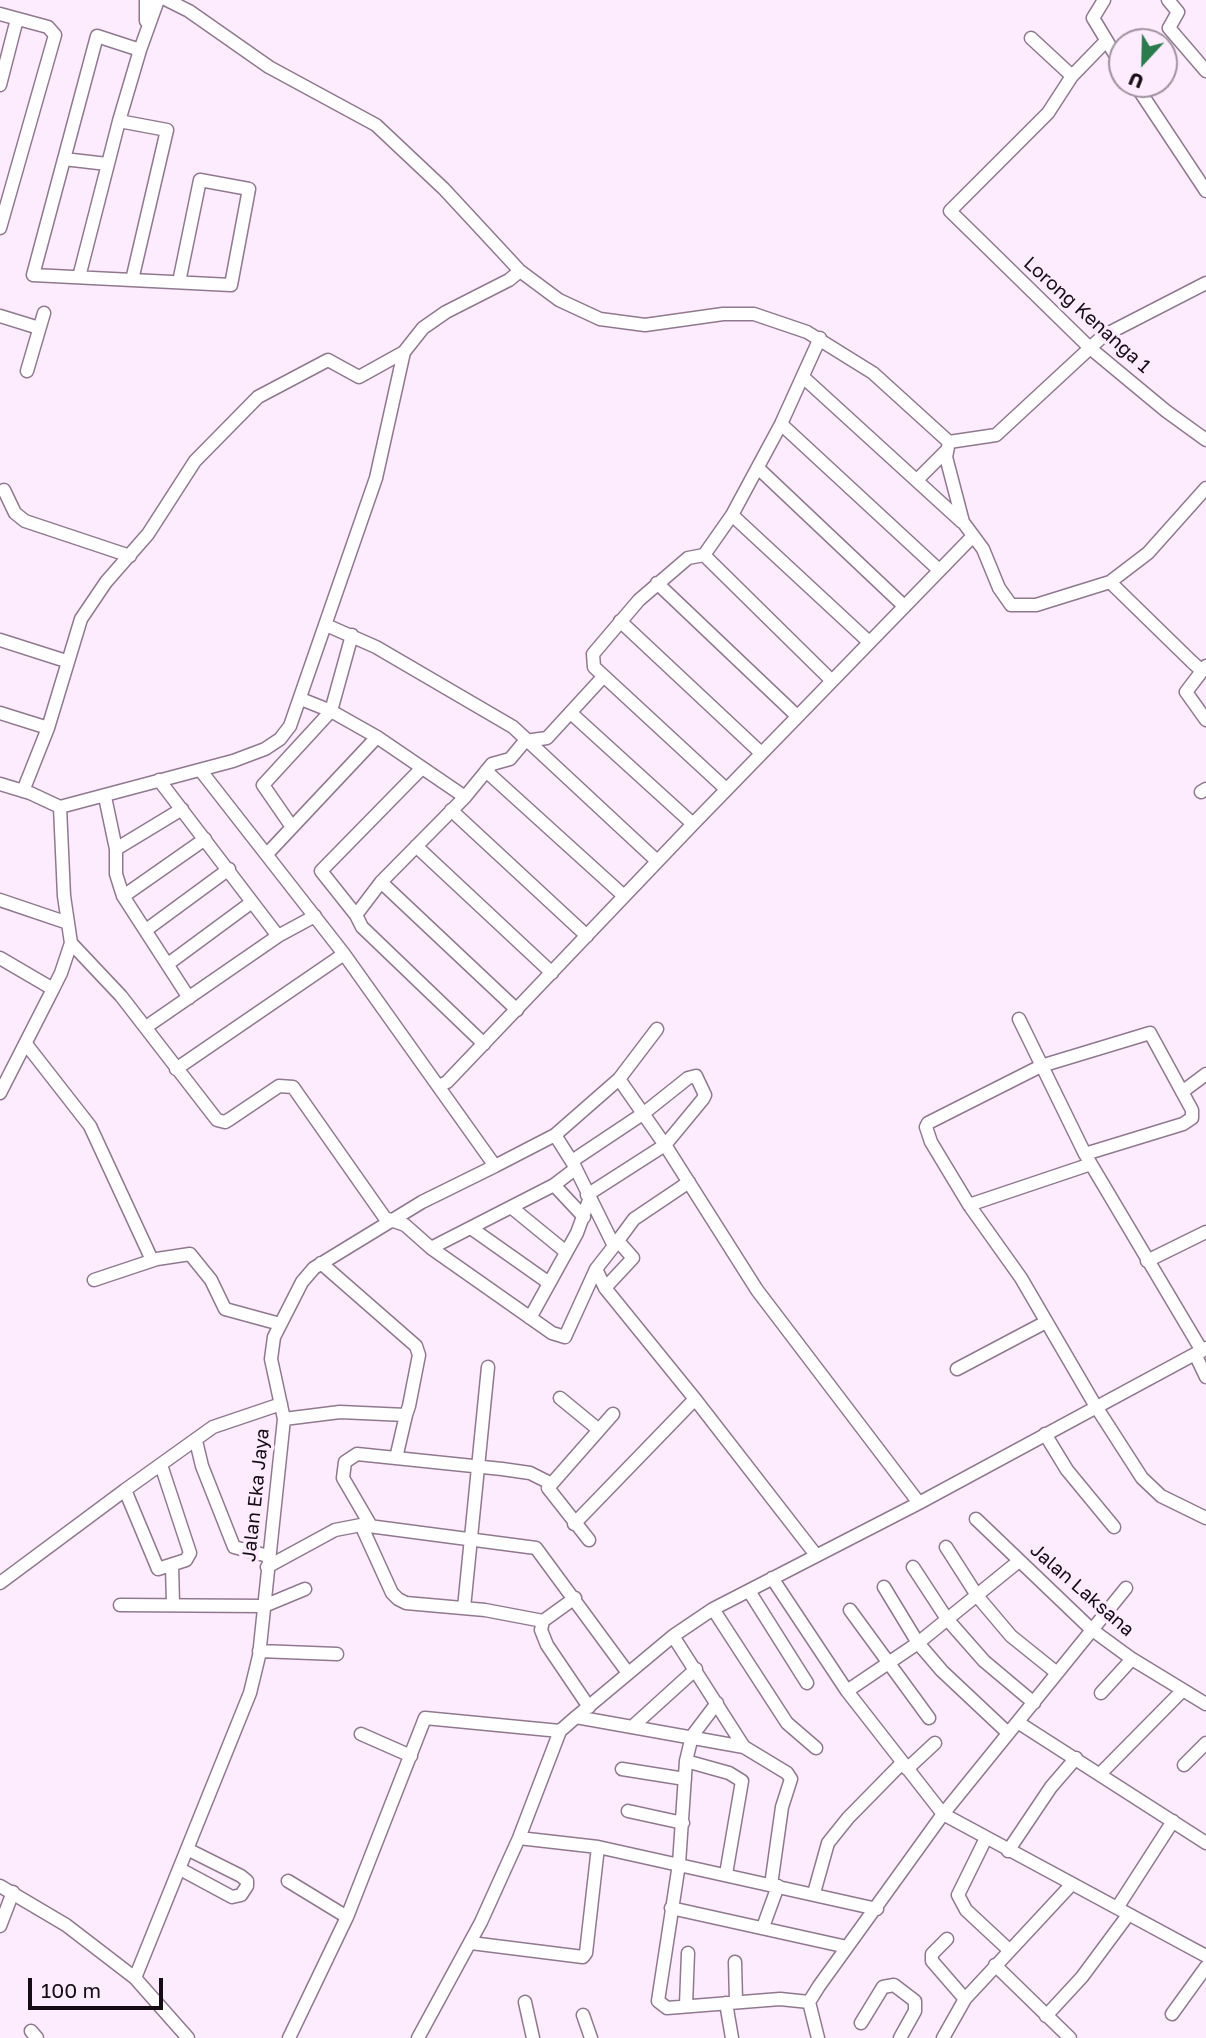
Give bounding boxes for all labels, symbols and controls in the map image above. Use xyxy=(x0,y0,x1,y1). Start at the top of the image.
north arrow xyxy=(1108,28,1178,98)
text: U xyxy=(1125,68,1146,94)
street label: Lorong Kenanga 1 xyxy=(1019,252,1155,378)
street label: Jalan Eka Jaya xyxy=(238,1427,274,1563)
street label: Jalan Laksana xyxy=(1025,1539,1139,1641)
scale bar xyxy=(32,1965,166,2009)
text: 100 m xyxy=(41,1977,101,2003)

